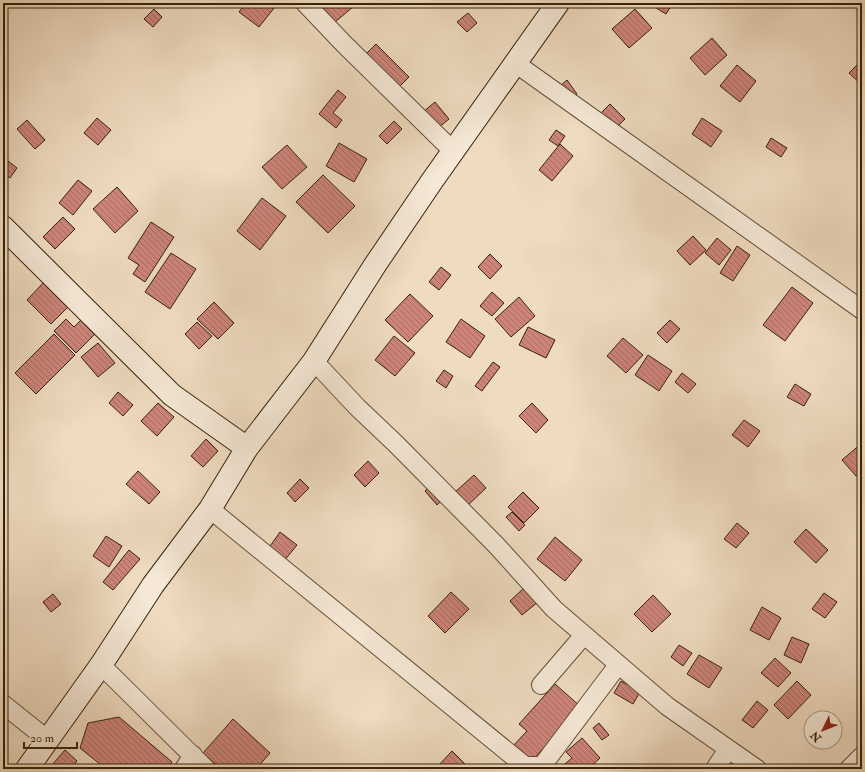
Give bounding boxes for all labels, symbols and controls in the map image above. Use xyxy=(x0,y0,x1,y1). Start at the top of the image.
north arrow xyxy=(803,710,843,750)
scale bar xyxy=(24,724,77,750)
text: N xyxy=(807,728,825,745)
text: 20 m xyxy=(30,731,55,746)

